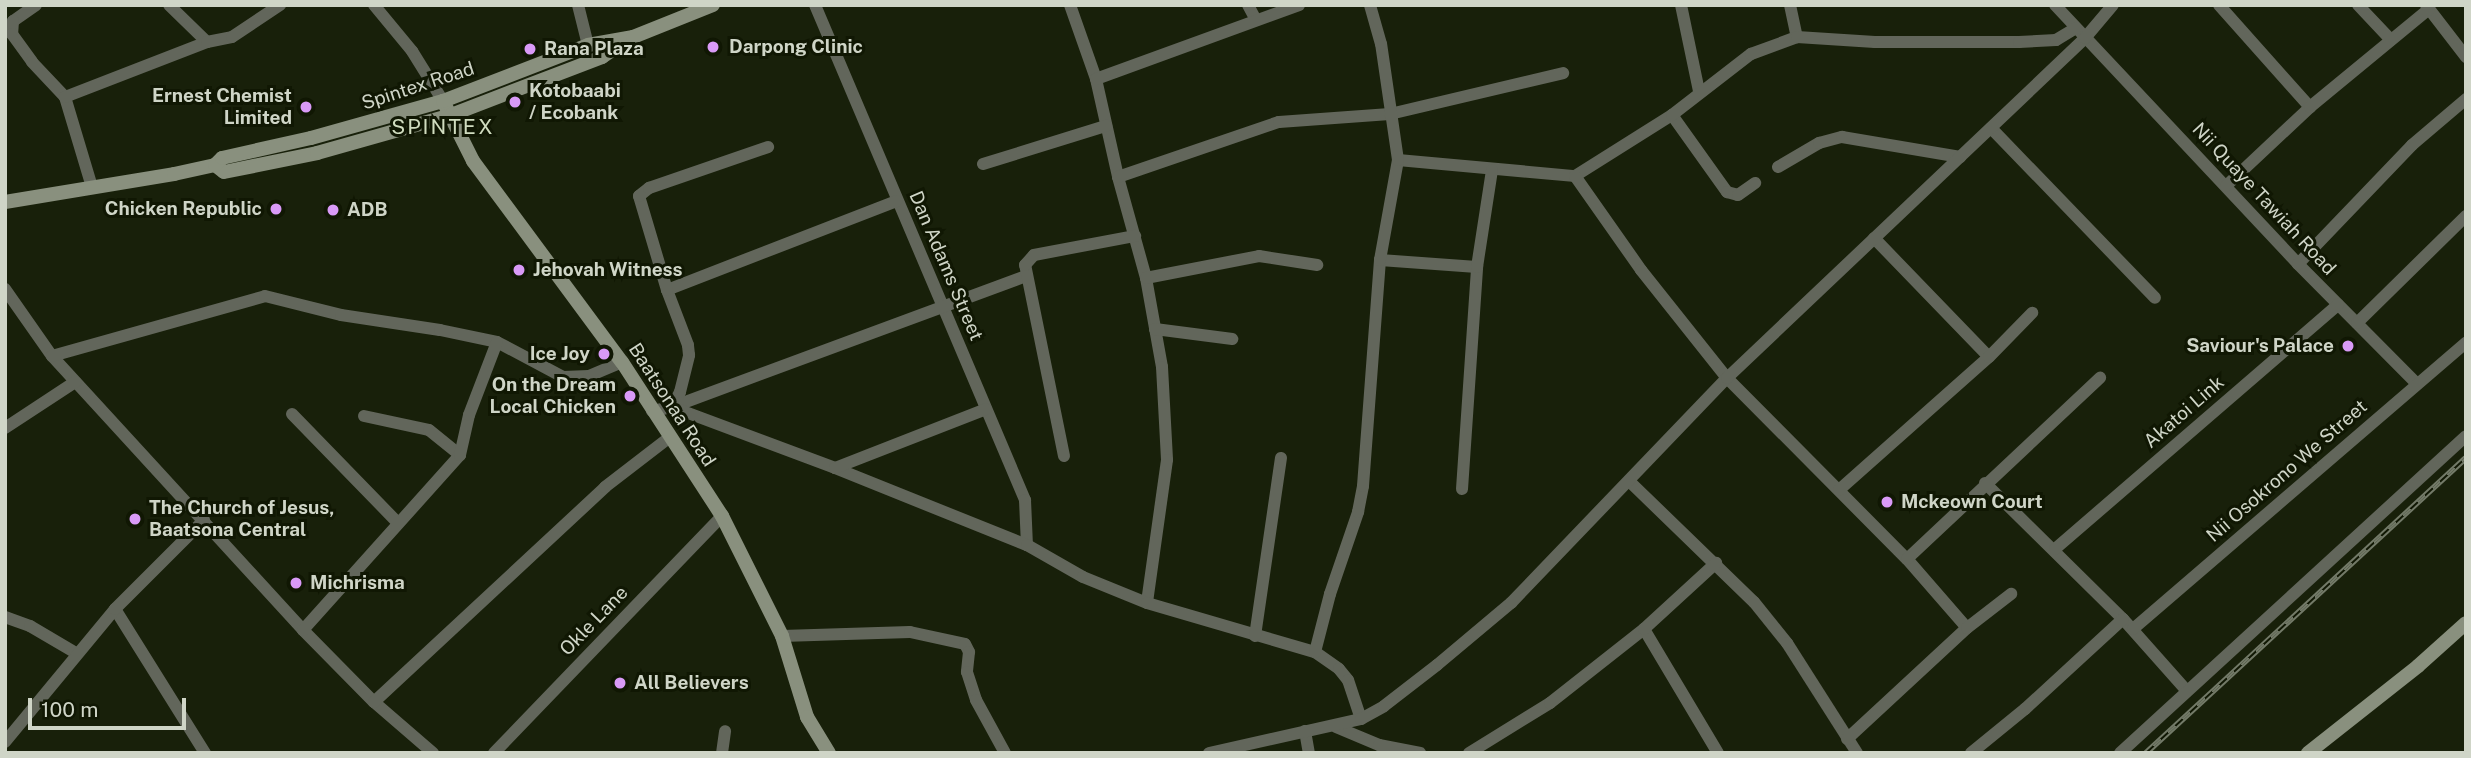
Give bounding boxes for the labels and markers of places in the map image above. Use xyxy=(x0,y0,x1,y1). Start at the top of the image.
place label: Darpong Clinic xyxy=(729,36,863,58)
marker: Darpong Clinic xyxy=(703,37,723,57)
place label: Rana Plaza xyxy=(544,38,644,60)
marker: Rana Plaza xyxy=(522,41,538,57)
place label: Kotobaabi / Ecobank xyxy=(529,80,621,124)
place label: Ernest Chemist Limited xyxy=(152,85,292,129)
marker: Kotobaabi / Ecobank xyxy=(507,94,523,110)
marker: Ernest Chemist Limited xyxy=(298,99,314,115)
place label: Chicken Republic xyxy=(105,198,262,220)
place label: ADB xyxy=(347,199,387,221)
marker: Chicken Republic xyxy=(268,201,284,217)
marker: ADB xyxy=(325,202,341,218)
place label: Jehovah Witness xyxy=(533,259,683,281)
marker: Jehovah Witness xyxy=(511,262,527,278)
place label: Saviour's Palace xyxy=(2186,335,2334,357)
marker: Saviour's Palace xyxy=(2340,338,2356,354)
place label: Ice Joy xyxy=(530,343,590,365)
marker: Ice Joy xyxy=(596,346,612,362)
place label: On the Dream Local Chicken xyxy=(490,374,616,418)
marker: On the Dream Local Chicken xyxy=(622,388,638,404)
place label: Mckeown Court xyxy=(1901,491,2043,513)
marker: Mckeown Court xyxy=(1879,494,1895,510)
place label: The Church of Jesus, Baatsona Central xyxy=(149,497,335,541)
marker: The Church of Jesus, Baatsona Central xyxy=(127,511,143,527)
place label: Michrisma xyxy=(310,572,405,594)
marker: Michrisma xyxy=(288,575,304,591)
place label: All Believers xyxy=(634,672,749,694)
marker: All Believers xyxy=(612,675,628,691)

